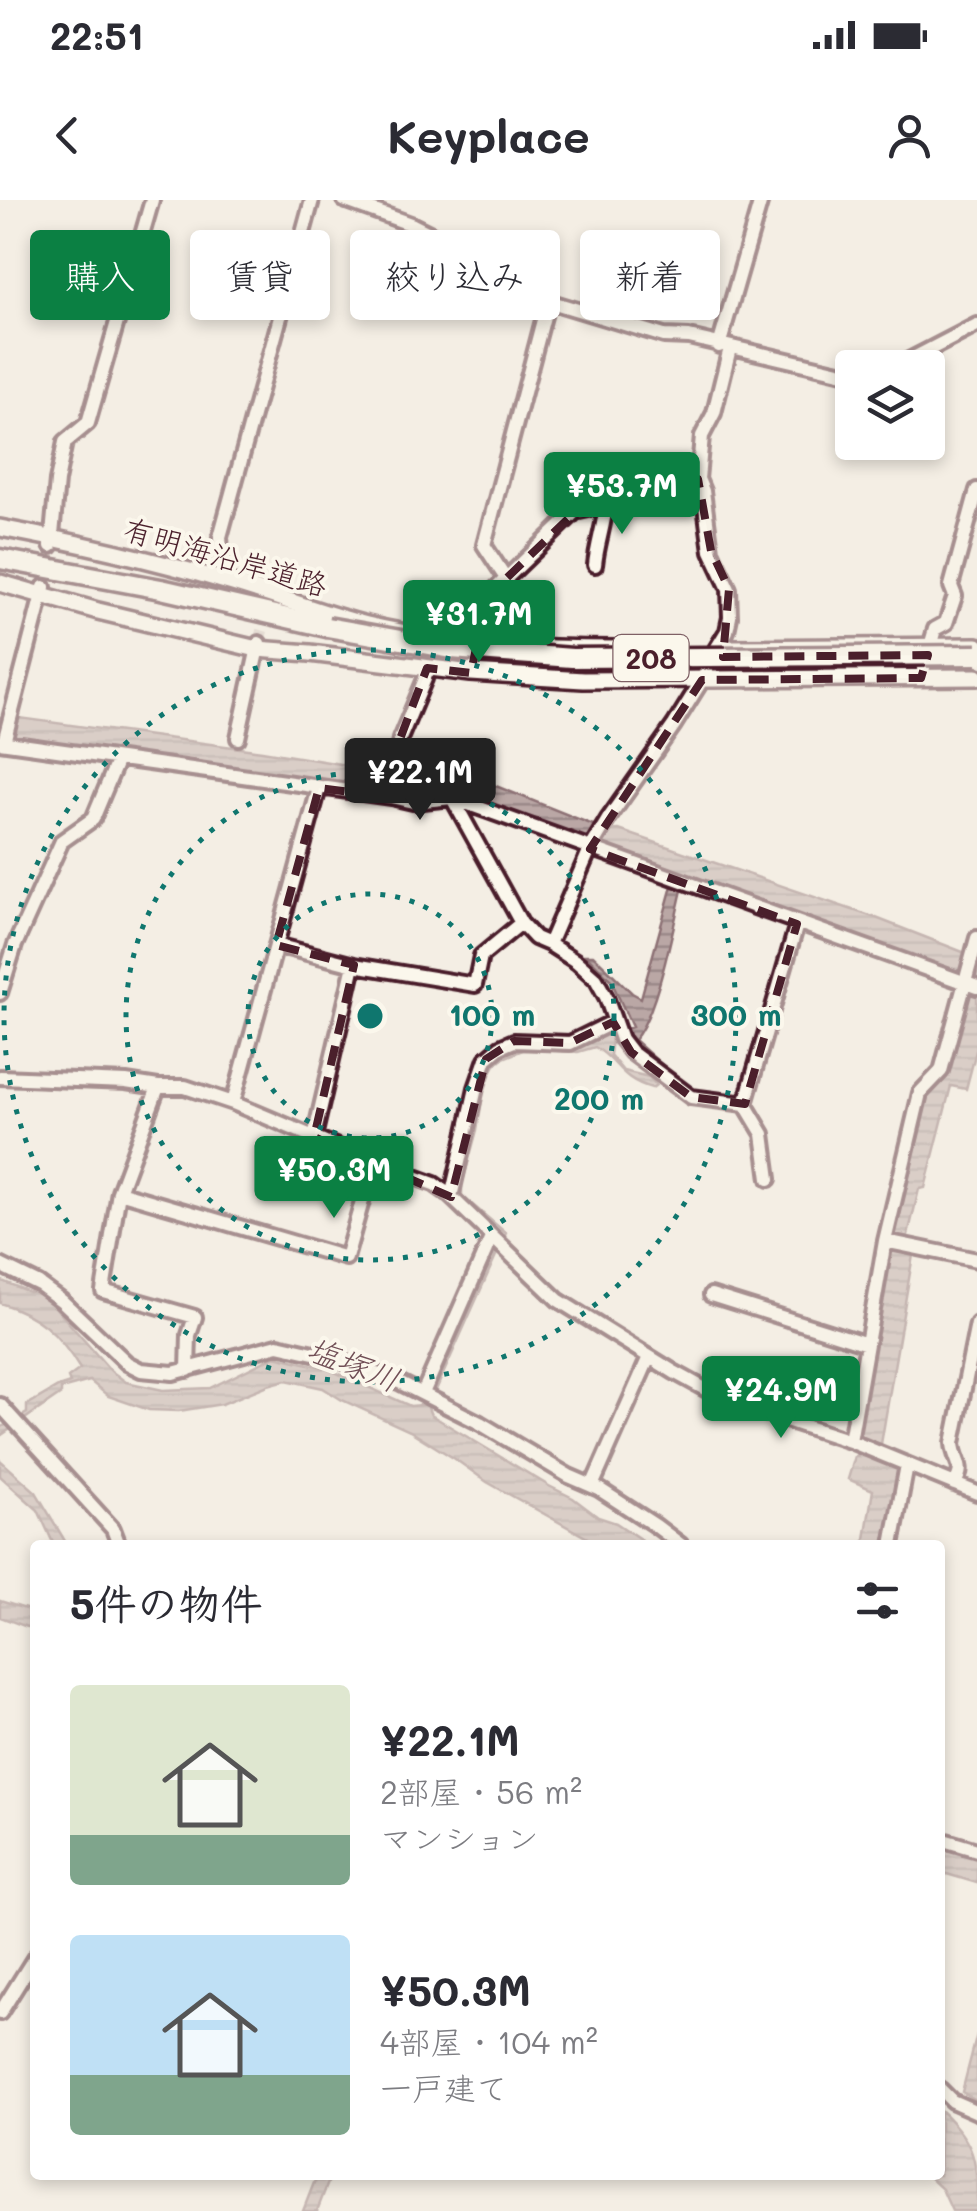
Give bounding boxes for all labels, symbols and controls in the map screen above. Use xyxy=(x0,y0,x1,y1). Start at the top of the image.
text: 22:51 xyxy=(50,10,144,60)
text: Keyplace xyxy=(387,106,590,164)
icon: back xyxy=(40,108,95,163)
icon: person xyxy=(882,108,937,163)
chip: 購入 xyxy=(30,230,170,320)
chip: 賃貸 xyxy=(190,230,330,320)
chip: 絞り込み xyxy=(350,230,560,320)
chip: 新着 xyxy=(580,230,720,320)
map controls xyxy=(835,350,945,460)
button: layers xyxy=(835,350,945,460)
pin: ¥53.7M xyxy=(541,452,703,537)
text: ¥53.7M xyxy=(566,463,678,505)
street label: 有明海沿岸道路 xyxy=(120,508,332,604)
pin: ¥31.7M xyxy=(398,580,560,665)
text: ¥31.7M xyxy=(425,591,533,633)
road number: 208 xyxy=(614,635,688,681)
pin: ¥22.1M xyxy=(339,738,501,823)
text: ¥22.1M xyxy=(367,749,473,791)
text: 100 m xyxy=(449,994,535,1034)
text: 300 m xyxy=(690,994,782,1034)
centre of rings xyxy=(352,998,388,1034)
text: 200 m xyxy=(554,1078,644,1118)
pin: ¥50.3M xyxy=(253,1136,415,1221)
text: ¥50.3M xyxy=(276,1147,392,1189)
water label: 塩塚川 xyxy=(302,1326,406,1400)
pin: ¥24.9M xyxy=(700,1356,862,1441)
text: ¥24.9M xyxy=(724,1367,838,1409)
icon: filters xyxy=(850,1573,905,1628)
text: 5件の物件 xyxy=(70,1575,263,1630)
text: ¥22.1M xyxy=(380,1712,520,1767)
icon: home xyxy=(150,1725,270,1845)
text: 2部屋 · 56 m² xyxy=(380,1770,582,1812)
text: マンション xyxy=(380,1816,539,1858)
text: ¥50.3M xyxy=(380,1962,531,2017)
icon: home xyxy=(150,1975,270,2095)
text: 4部屋 · 104 m² xyxy=(380,2020,598,2062)
text: 一戸建て xyxy=(380,2066,508,2108)

